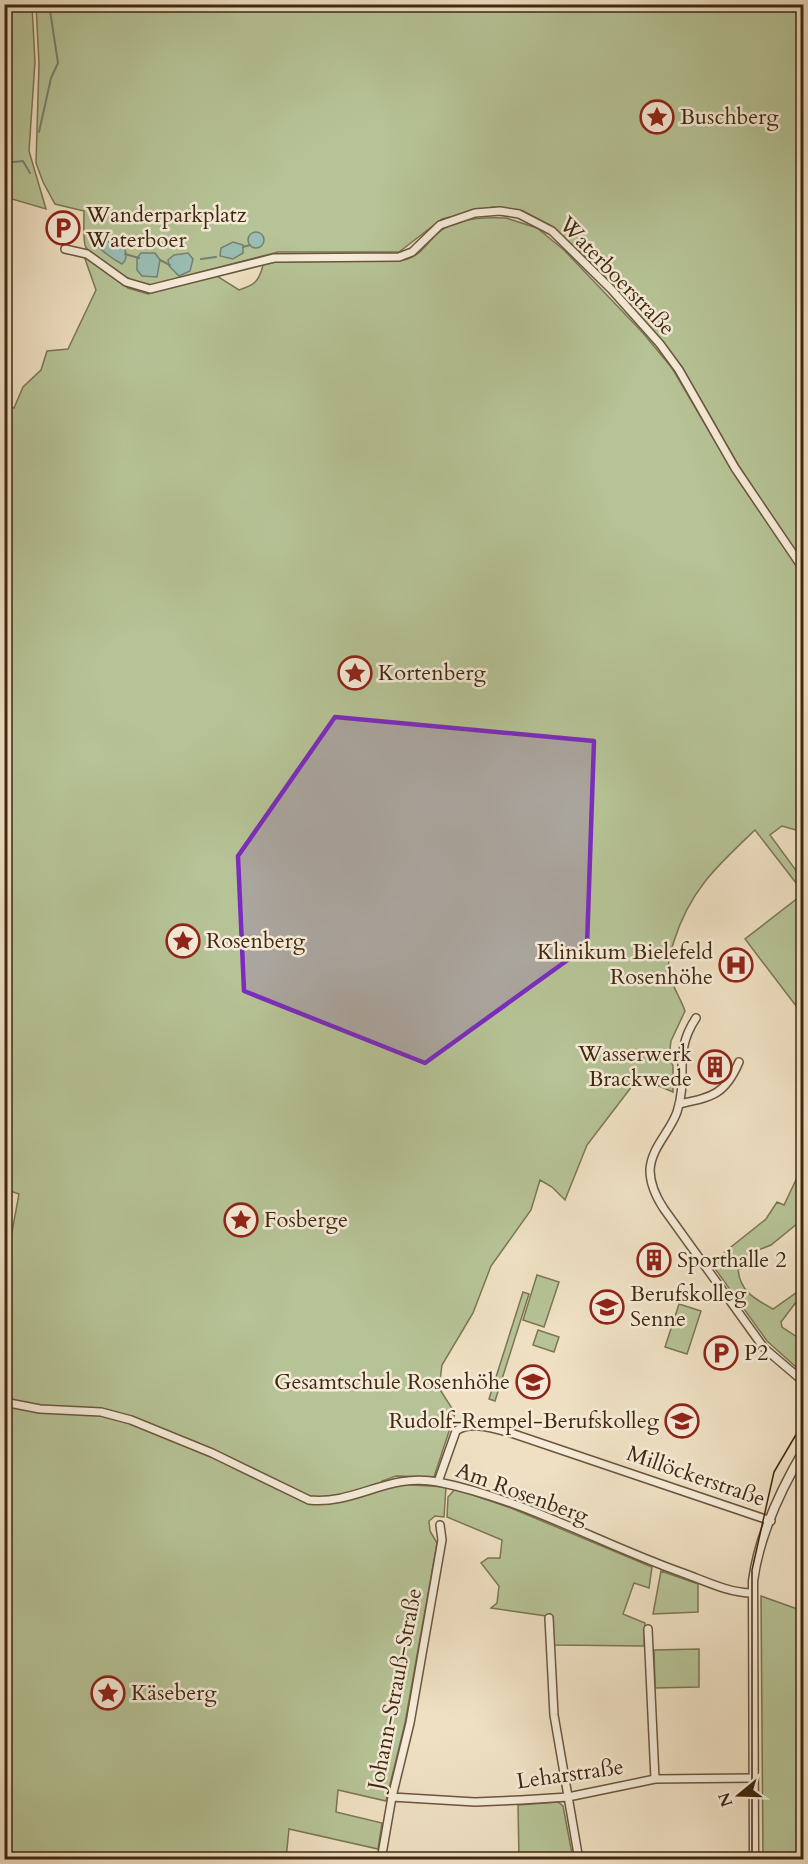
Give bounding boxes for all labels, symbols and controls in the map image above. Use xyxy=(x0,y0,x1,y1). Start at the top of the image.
place icon: Buschberg xyxy=(639,99,675,135)
place label: Buschberg xyxy=(680,102,779,132)
place label: Wanderparkplatz Waterboer xyxy=(85,200,247,255)
street label: Waterboerstraße xyxy=(552,209,682,342)
parking icon: Wanderparkplatz Waterboer xyxy=(45,210,81,246)
place icon: Kortenberg xyxy=(337,655,373,691)
place label: Kortenberg xyxy=(378,658,487,688)
place icon: Rosenberg xyxy=(165,923,201,959)
place label: Rosenberg xyxy=(206,926,306,956)
place label: Klinikum Bielefeld Rosenhöhe xyxy=(537,937,713,992)
hospital icon: Klinikum Bielefeld Rosenhöhe xyxy=(718,947,754,983)
place label: Wasserwerk Brackwede xyxy=(577,1039,692,1094)
building icon: Wasserwerk Brackwede xyxy=(697,1049,733,1085)
place icon: Fosberge xyxy=(223,1202,259,1238)
place label: Fosberge xyxy=(264,1205,348,1235)
building icon: Sporthalle 2 xyxy=(636,1242,672,1278)
place label: Sporthalle 2 xyxy=(677,1245,787,1275)
place label: Berufskolleg Senne xyxy=(630,1279,747,1334)
school or university icon: Berufskolleg Senne xyxy=(589,1289,625,1325)
parking icon: P2 xyxy=(703,1335,739,1371)
place label: P2 xyxy=(744,1338,768,1368)
school or university icon: Gesamtschule Rosenhöhe xyxy=(515,1364,551,1400)
place label: Gesamtschule Rosenhöhe xyxy=(274,1367,510,1397)
school or university icon: Rudolf-Rempel-Berufskolleg xyxy=(664,1403,700,1439)
place label: Rudolf-Rempel-Berufskolleg xyxy=(389,1406,660,1436)
street label: Millöckerstraße xyxy=(623,1438,769,1514)
street label: Am Rosenberg xyxy=(451,1455,593,1531)
street label: Johann-Strauß-Straße xyxy=(360,1586,429,1795)
place icon: Käseberg xyxy=(90,1675,126,1711)
place label: Käseberg xyxy=(131,1678,217,1708)
street label: Leharstraße xyxy=(515,1752,625,1796)
north arrow xyxy=(709,1765,769,1825)
text: N xyxy=(713,1789,738,1810)

